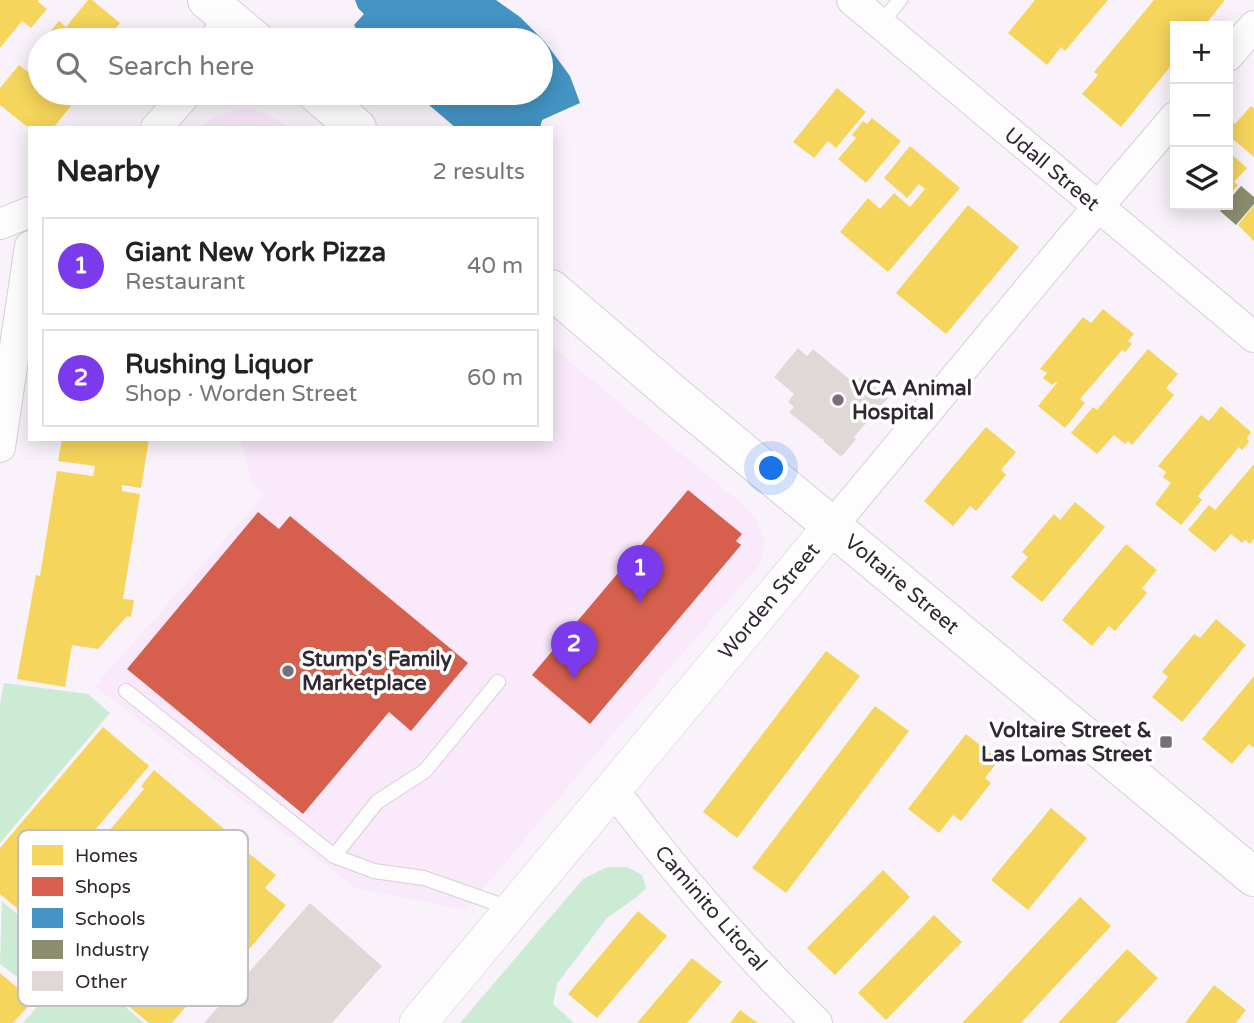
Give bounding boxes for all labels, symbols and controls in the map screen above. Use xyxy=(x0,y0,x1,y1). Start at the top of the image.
map controls xyxy=(1170,21,1233,210)
button: + xyxy=(1170,21,1233,84)
search box xyxy=(28,28,553,105)
icon: search xyxy=(52,48,90,86)
text: Search here xyxy=(108,51,254,82)
button: − xyxy=(1170,84,1233,147)
street label: Udall Street xyxy=(999,122,1104,216)
button: layers xyxy=(1170,147,1233,210)
text: Nearby xyxy=(56,153,160,190)
text: 2 results xyxy=(432,158,525,186)
text: Giant New York Pizza xyxy=(125,237,386,268)
text: 1 xyxy=(74,252,88,280)
text: 40 m xyxy=(467,252,523,280)
text: Restaurant xyxy=(125,268,245,296)
text: Rushing Liquor xyxy=(125,349,313,380)
text: 2 xyxy=(74,364,88,392)
text: 60 m xyxy=(467,364,523,392)
place label: VCA Animal Hospital xyxy=(852,376,972,425)
text: Shop · Worden Street xyxy=(125,380,357,408)
marker: VCA Animal Hospital xyxy=(830,392,846,408)
your location xyxy=(754,451,788,485)
street label: Voltaire Street xyxy=(839,529,964,639)
street label: Worden Street xyxy=(713,538,825,665)
pin: 1 xyxy=(617,545,663,603)
pin: 2 xyxy=(551,621,597,679)
place label: Stump's Family Marketplace xyxy=(302,647,452,696)
marker: Stump's Family Marketplace xyxy=(280,663,296,679)
place label: Voltaire Street & Las Lomas Street xyxy=(981,718,1152,767)
marker: Voltaire Street & Las Lomas Street xyxy=(1158,734,1174,750)
legend xyxy=(18,830,248,1006)
street label: Caminito Litoral xyxy=(649,840,772,976)
text: Homes xyxy=(75,845,138,867)
text: Shops xyxy=(75,876,131,898)
text: Schools xyxy=(75,908,145,930)
text: Industry xyxy=(75,939,149,961)
text: Other xyxy=(75,971,128,993)

